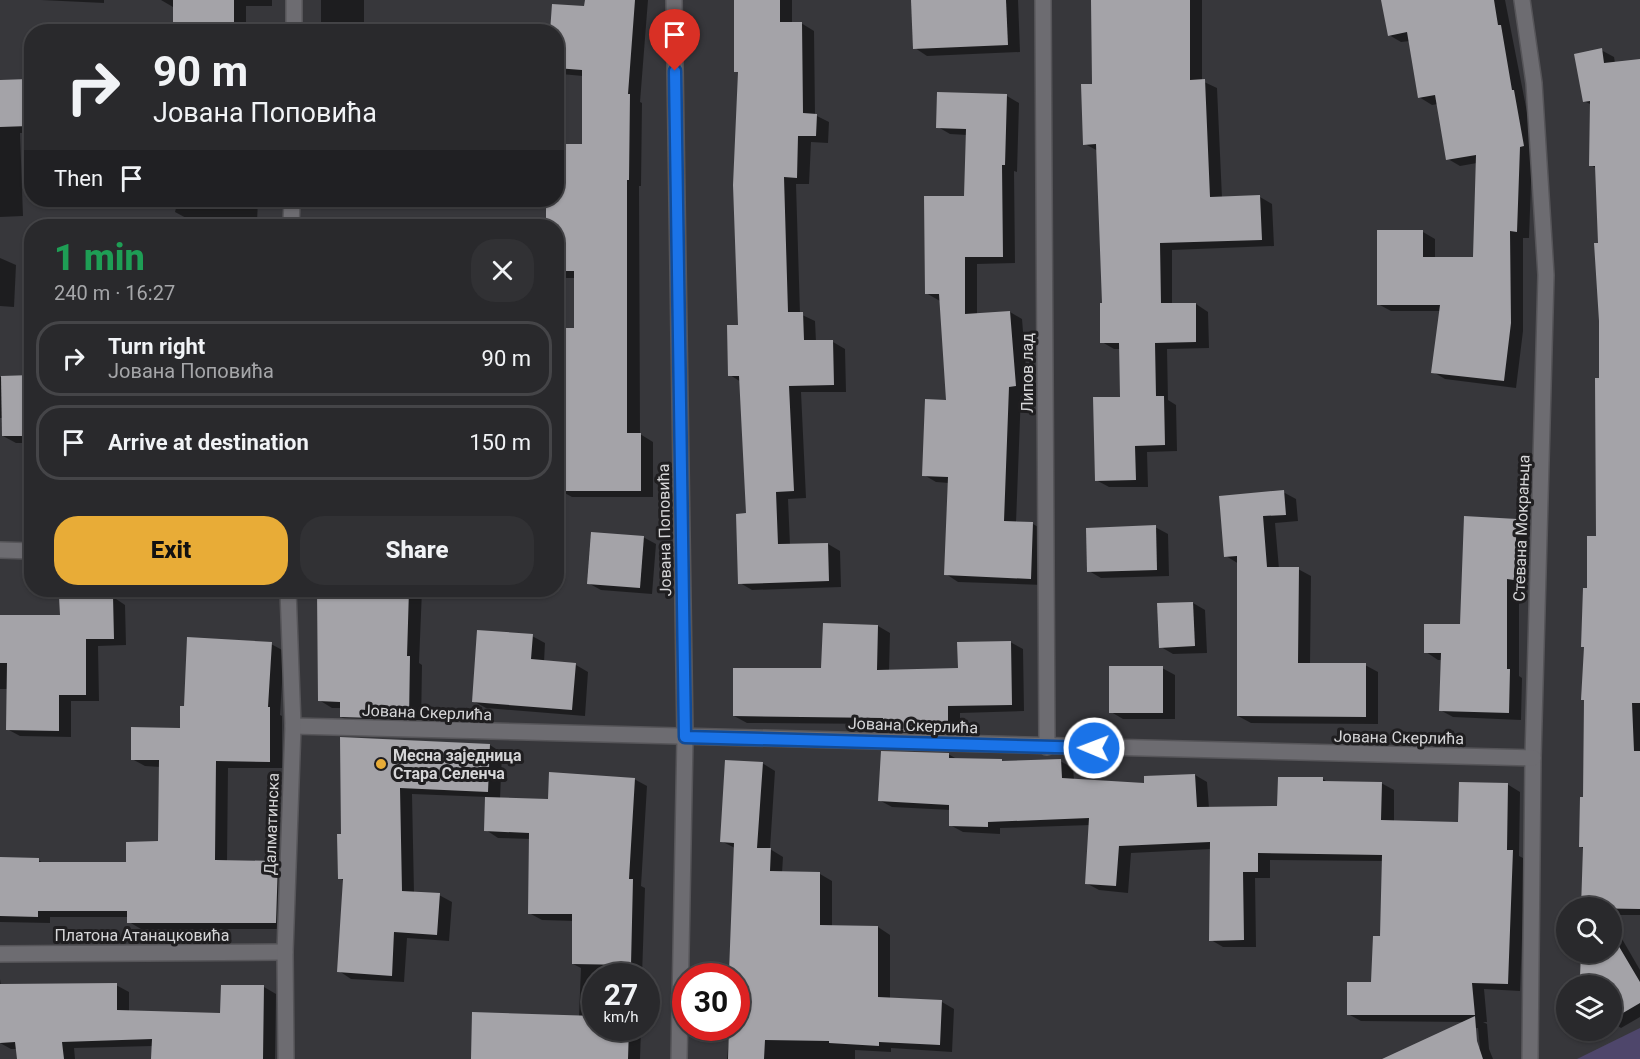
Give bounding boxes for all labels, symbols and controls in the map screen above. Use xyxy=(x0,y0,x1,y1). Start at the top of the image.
pin xyxy=(649,9,700,71)
icon: arrive xyxy=(658,18,691,51)
text: 90 m xyxy=(153,47,248,96)
icon: right xyxy=(54,48,132,126)
text: Јована Поповића xyxy=(153,97,377,129)
icon: arrive xyxy=(115,162,148,195)
text: Then xyxy=(54,166,103,191)
text: 1 min xyxy=(54,237,145,279)
button: close xyxy=(471,239,534,302)
text: 240 m · 16:27 xyxy=(54,281,175,305)
street label: Липов лад xyxy=(1018,333,1037,413)
text: Turn right xyxy=(108,334,205,359)
icon: right xyxy=(57,342,90,375)
text: 90 m xyxy=(482,346,531,371)
text: Јована Поповића xyxy=(108,359,274,383)
icon: arrive xyxy=(57,426,90,459)
text: Arrive at destination xyxy=(108,430,309,455)
text: 150 m xyxy=(469,430,531,455)
street label: Стевана Мокрањца xyxy=(1509,454,1534,602)
street label: Јована Поповића xyxy=(654,463,675,597)
button: Exit xyxy=(54,516,288,585)
button: Share xyxy=(300,516,534,585)
street label: Јована Скерлића xyxy=(362,701,492,724)
street label: Јована Скерлића xyxy=(848,714,978,737)
position arrow xyxy=(1062,716,1126,780)
street label: Јована Скерлића xyxy=(1334,727,1464,748)
place label: Месна заједница Стара Селенча xyxy=(393,746,522,783)
marker: Месна заједница Стара Селенча xyxy=(374,757,388,771)
street label: Далматинска xyxy=(260,773,283,875)
map controls xyxy=(1556,897,1622,1041)
button: search xyxy=(1556,897,1622,963)
street label: Платона Атанацковића xyxy=(54,926,230,945)
speed limit sign: 30 xyxy=(672,963,750,1041)
button: layers xyxy=(1556,975,1622,1041)
text: 27 xyxy=(604,977,638,1012)
text: km/h xyxy=(603,1008,639,1026)

